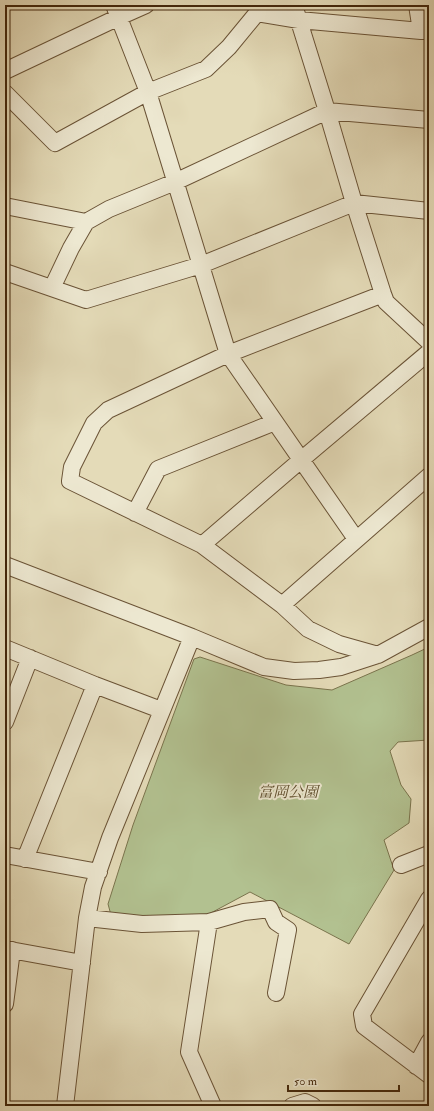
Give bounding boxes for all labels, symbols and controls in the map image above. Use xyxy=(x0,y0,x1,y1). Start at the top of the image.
park label: 富岡公園 xyxy=(258,783,321,802)
scale bar xyxy=(288,1067,399,1093)
text: 50 m xyxy=(294,1074,318,1089)

